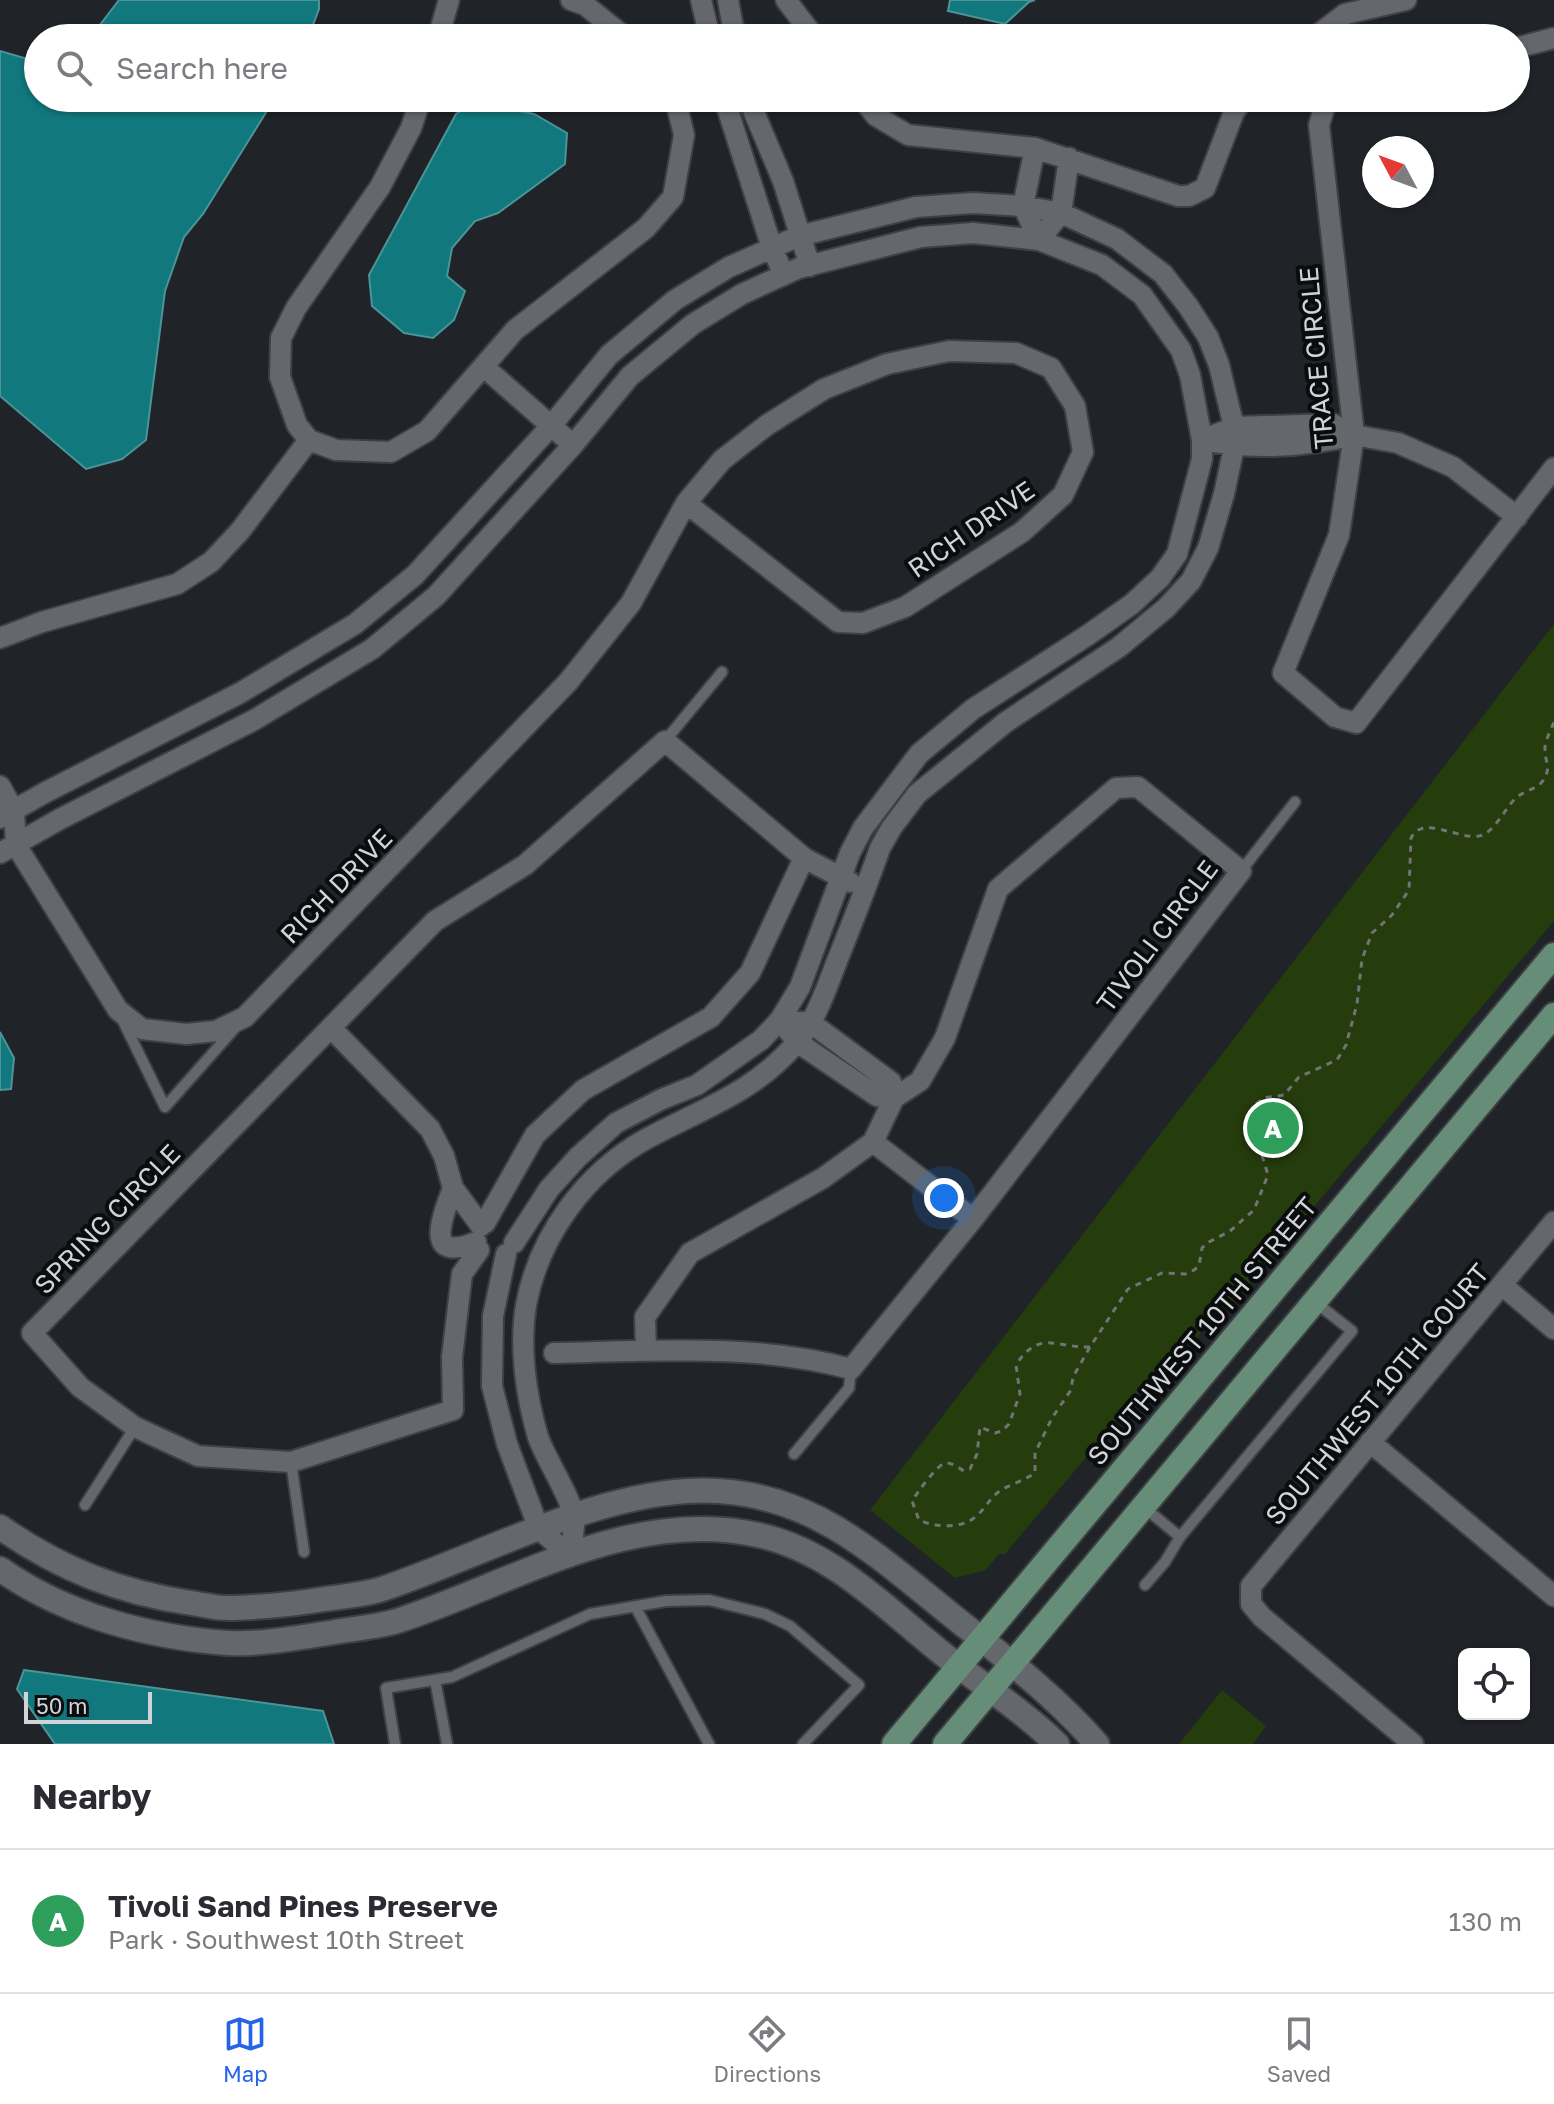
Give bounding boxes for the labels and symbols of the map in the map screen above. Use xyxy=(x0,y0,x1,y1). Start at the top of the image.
north arrow xyxy=(1362,136,1434,208)
street label: TRACE CIRCLE xyxy=(1293,266,1339,450)
street label: RICH DRIVE xyxy=(902,474,1040,584)
street label: RICH DRIVE xyxy=(274,822,398,950)
street label: TIVOLI CIRCLE xyxy=(1090,854,1224,1018)
pin: A xyxy=(1247,1098,1299,1158)
street label: SPRING CIRCLE xyxy=(28,1138,186,1300)
your location xyxy=(924,1178,964,1218)
street label: SOUTHWEST 10TH STREET xyxy=(1081,1191,1323,1471)
street label: SOUTHWEST 10TH COURT xyxy=(1259,1257,1495,1531)
scale bar xyxy=(24,1688,152,1724)

